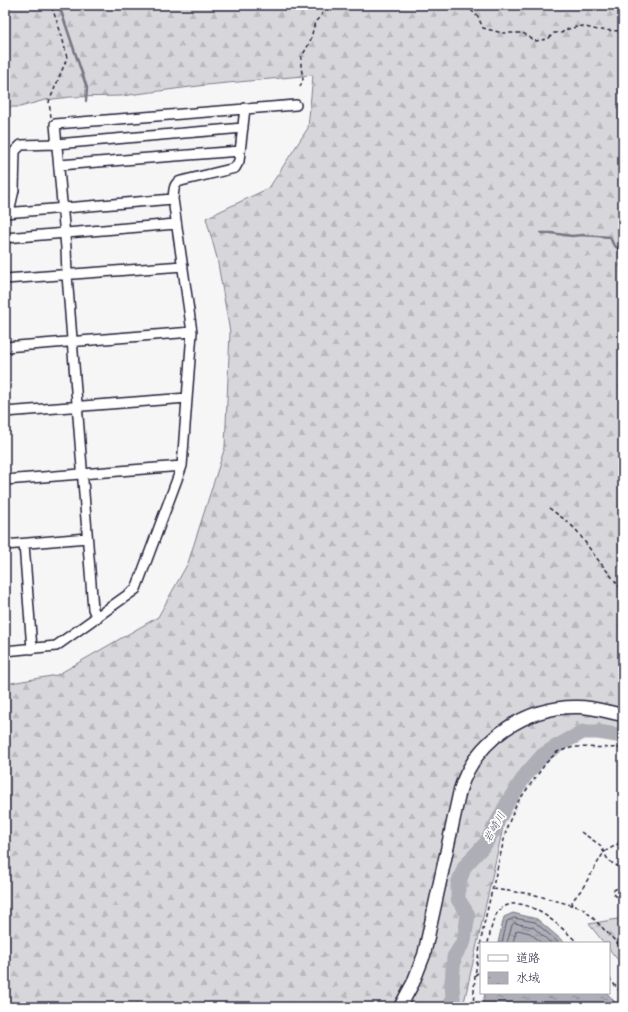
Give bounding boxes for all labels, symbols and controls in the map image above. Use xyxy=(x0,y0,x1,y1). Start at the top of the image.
water label: 岩崎川 xyxy=(481,810,508,845)
legend xyxy=(480,942,610,994)
text: 道路 xyxy=(516,951,540,966)
text: 水域 xyxy=(516,971,540,986)

